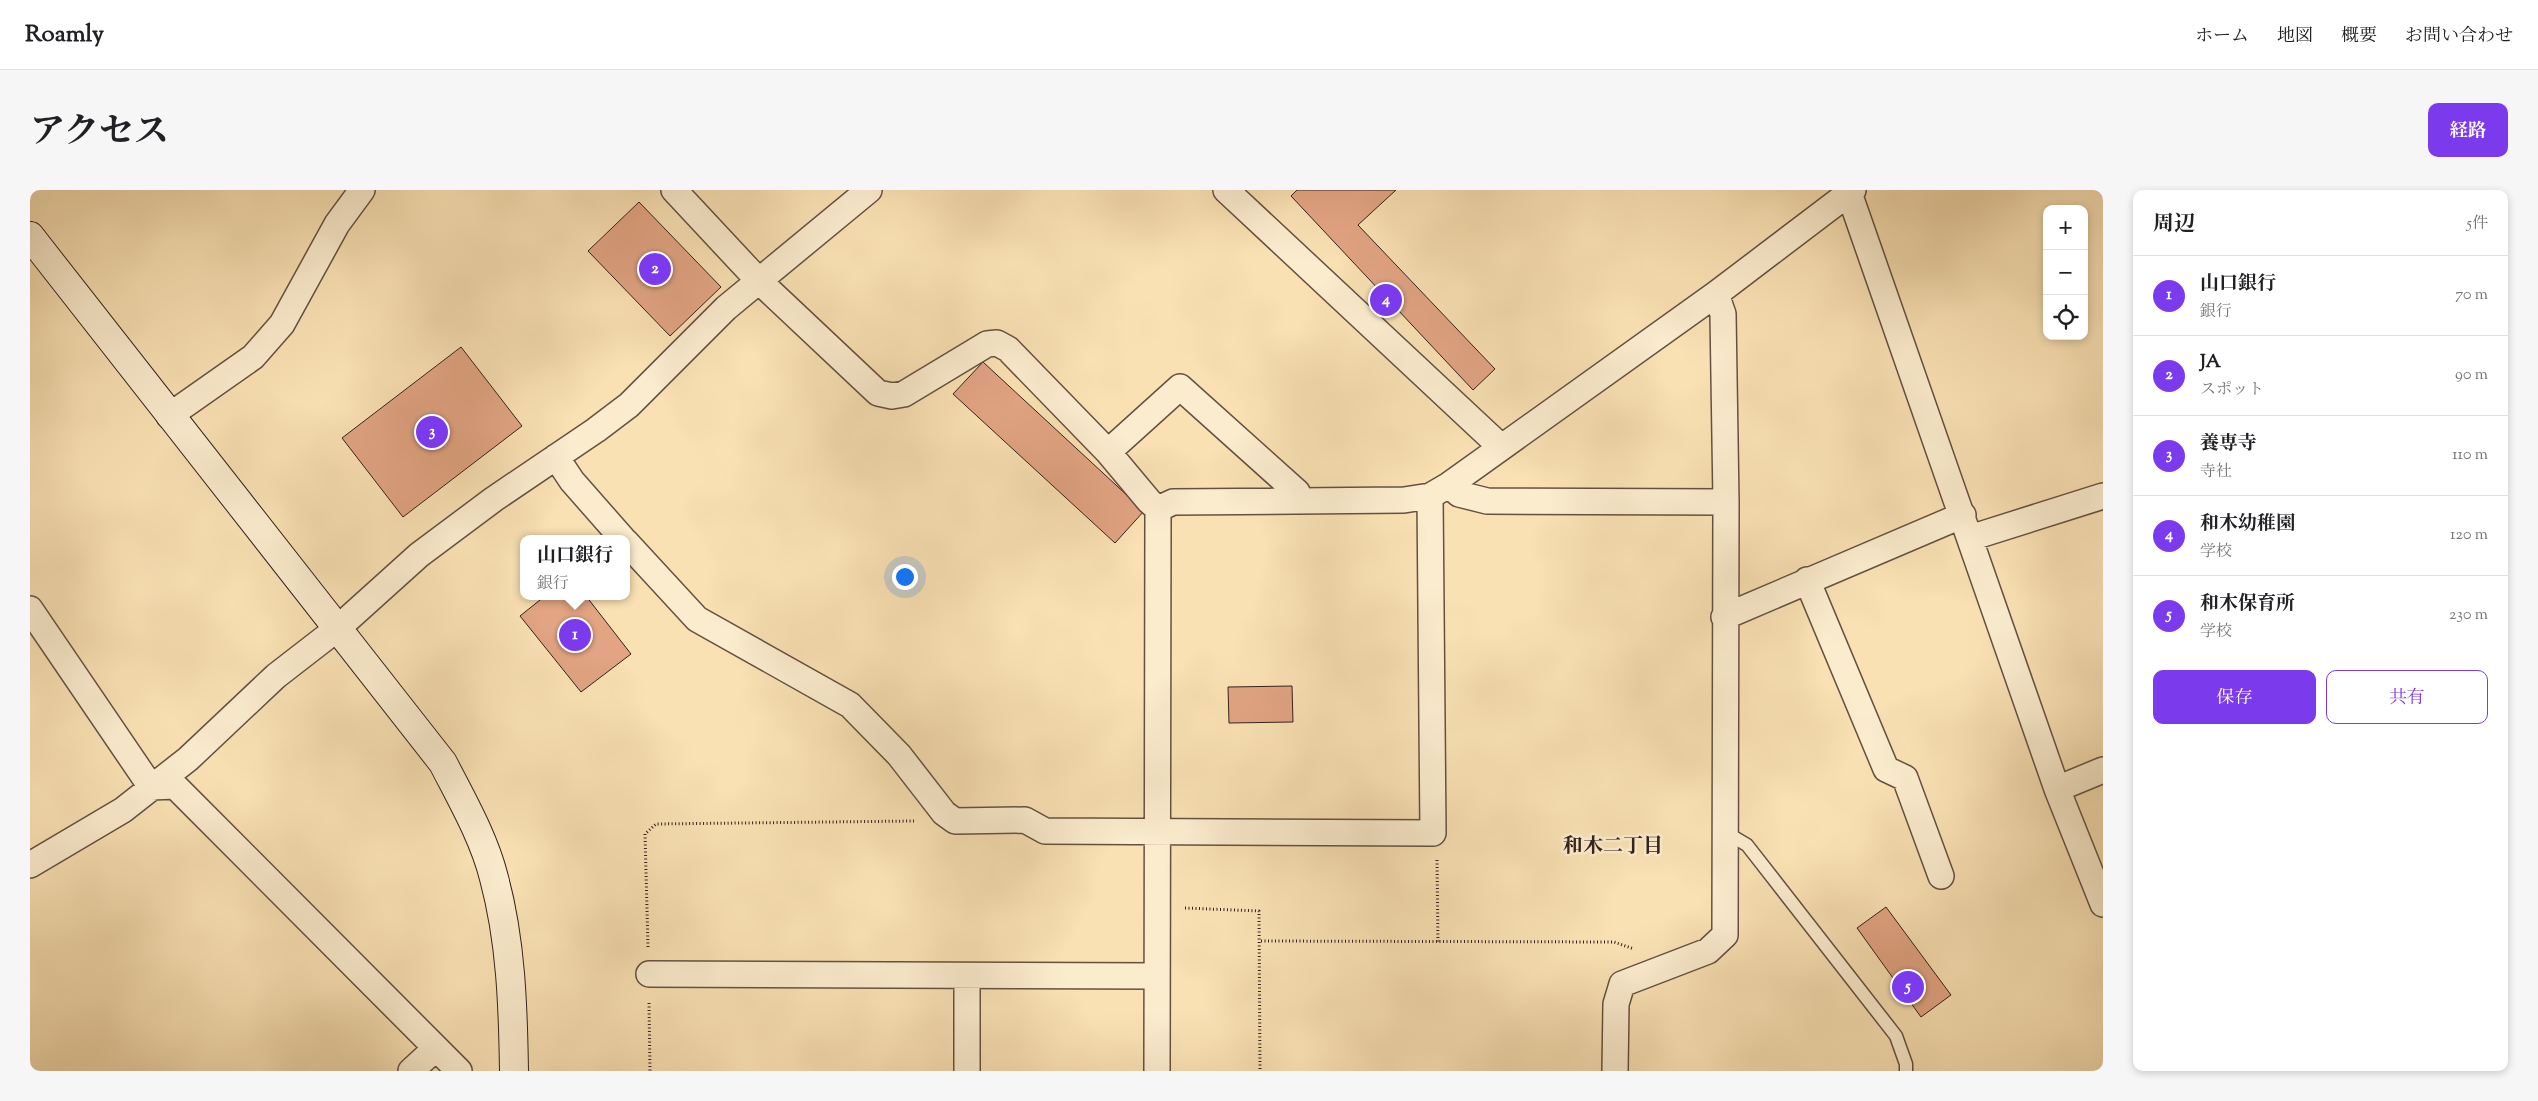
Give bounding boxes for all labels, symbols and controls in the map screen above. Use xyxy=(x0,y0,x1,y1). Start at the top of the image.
text: Roamly xyxy=(25,18,104,52)
text: ホーム xyxy=(2195,24,2249,50)
text: 地図 xyxy=(2277,24,2313,50)
text: 概要 xyxy=(2341,24,2377,50)
text: お問い合わせ xyxy=(2405,24,2513,50)
button: 経路 xyxy=(2428,103,2508,157)
text: アクセス xyxy=(30,108,169,159)
map controls xyxy=(2043,205,2088,340)
button: + xyxy=(2043,205,2088,250)
text: 周辺 xyxy=(2153,210,2195,240)
text: 5件 xyxy=(2467,213,2488,236)
pin: 2 xyxy=(639,250,671,288)
button: − xyxy=(2043,250,2088,295)
text: 山口銀行 xyxy=(2200,271,2276,298)
pin: 4 xyxy=(1370,281,1402,319)
text: 1 xyxy=(2166,284,2172,307)
text: 70 m xyxy=(2455,284,2488,307)
button: locate xyxy=(2043,295,2088,340)
text: 銀行 xyxy=(2200,301,2232,324)
text: JA xyxy=(2200,349,2221,376)
text: 2 xyxy=(2165,364,2173,387)
text: 90 m xyxy=(2455,364,2488,387)
text: スポット xyxy=(2200,379,2264,402)
pin: 3 xyxy=(416,413,448,451)
text: 養専寺 xyxy=(2200,431,2257,458)
text: 3 xyxy=(2166,444,2172,467)
text: 110 m xyxy=(2452,444,2488,467)
text: 寺社 xyxy=(2200,461,2232,484)
text: 和木幼稚園 xyxy=(2200,511,2295,538)
text: 4 xyxy=(2165,524,2173,547)
text: 120 m xyxy=(2450,524,2488,547)
popup xyxy=(520,535,630,600)
text: 学校 xyxy=(2200,541,2232,564)
text: 山口銀行 xyxy=(537,543,613,570)
your location xyxy=(892,564,918,590)
text: 銀行 xyxy=(537,573,569,596)
text: 和木保育所 xyxy=(2200,591,2295,618)
text: 5 xyxy=(2166,604,2172,627)
text: 230 m xyxy=(2449,604,2488,627)
pin: 1 xyxy=(559,616,591,654)
text: 学校 xyxy=(2200,621,2232,644)
button: 保存 xyxy=(2153,670,2316,724)
button: 共有 xyxy=(2326,670,2488,724)
district label: 和木二丁目 xyxy=(1563,833,1663,862)
pin: 5 xyxy=(1892,968,1924,1006)

